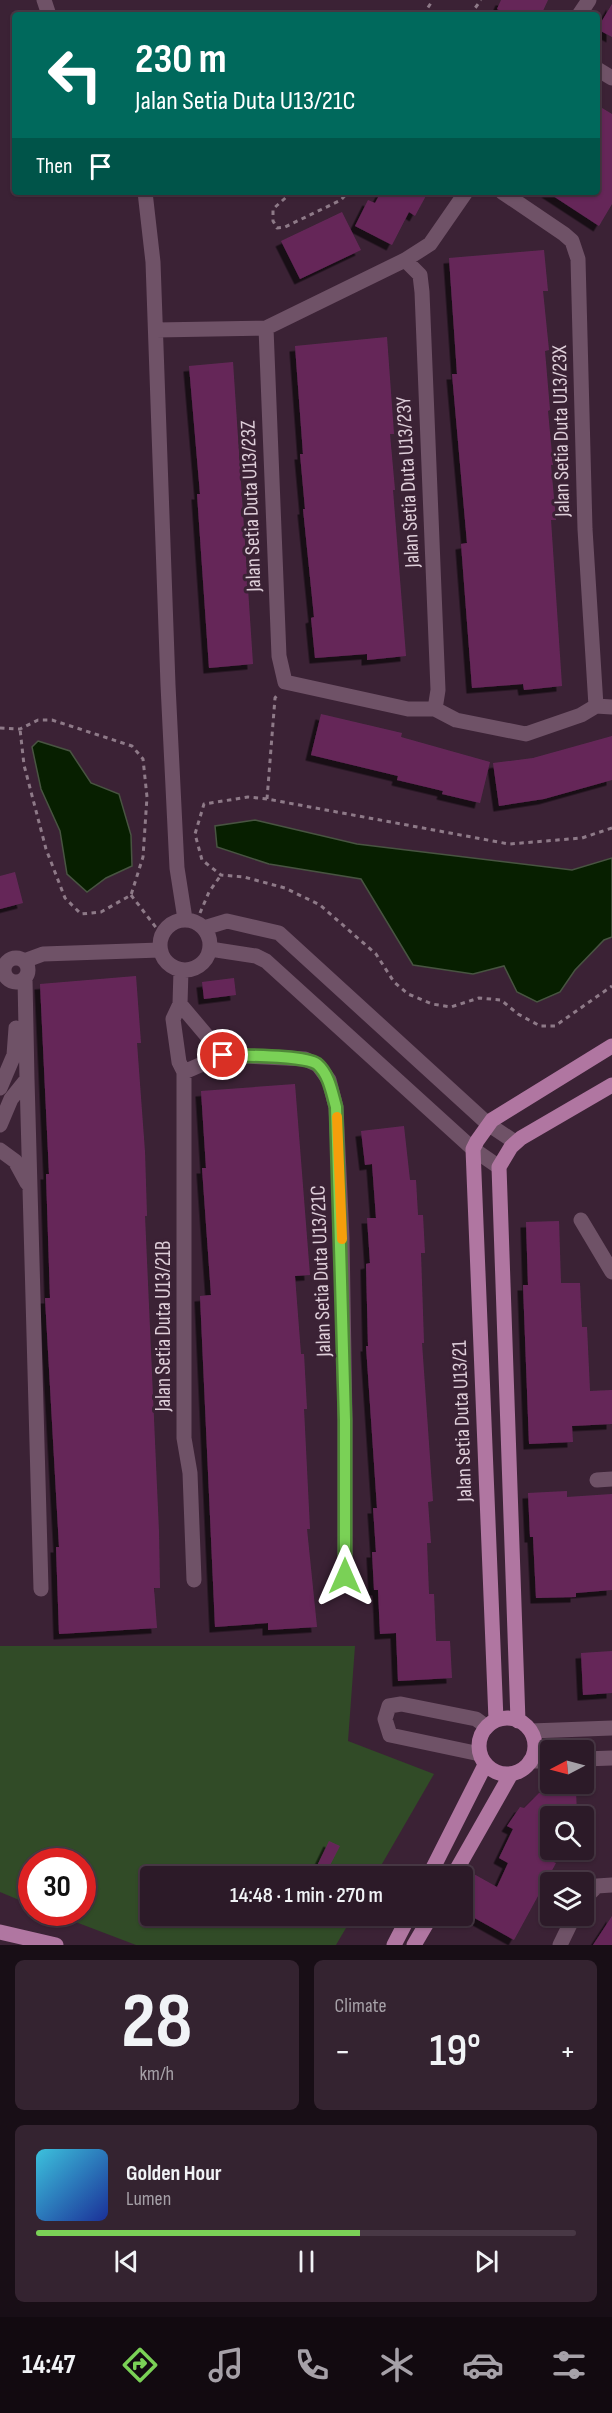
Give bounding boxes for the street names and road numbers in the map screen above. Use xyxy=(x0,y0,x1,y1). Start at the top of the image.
street label: Jalan Setia Duta U13/23X xyxy=(547,345,575,518)
street label: Jalan Setia Duta U13/23Y xyxy=(391,396,425,569)
street label: Jalan Setia Duta U13/23Z xyxy=(236,420,267,593)
street label: Jalan Setia Duta U13/21C xyxy=(306,1185,337,1358)
street label: Jalan Setia Duta U13/21B xyxy=(151,1241,176,1412)
street label: Jalan Setia Duta U13/21 xyxy=(447,1339,477,1503)

